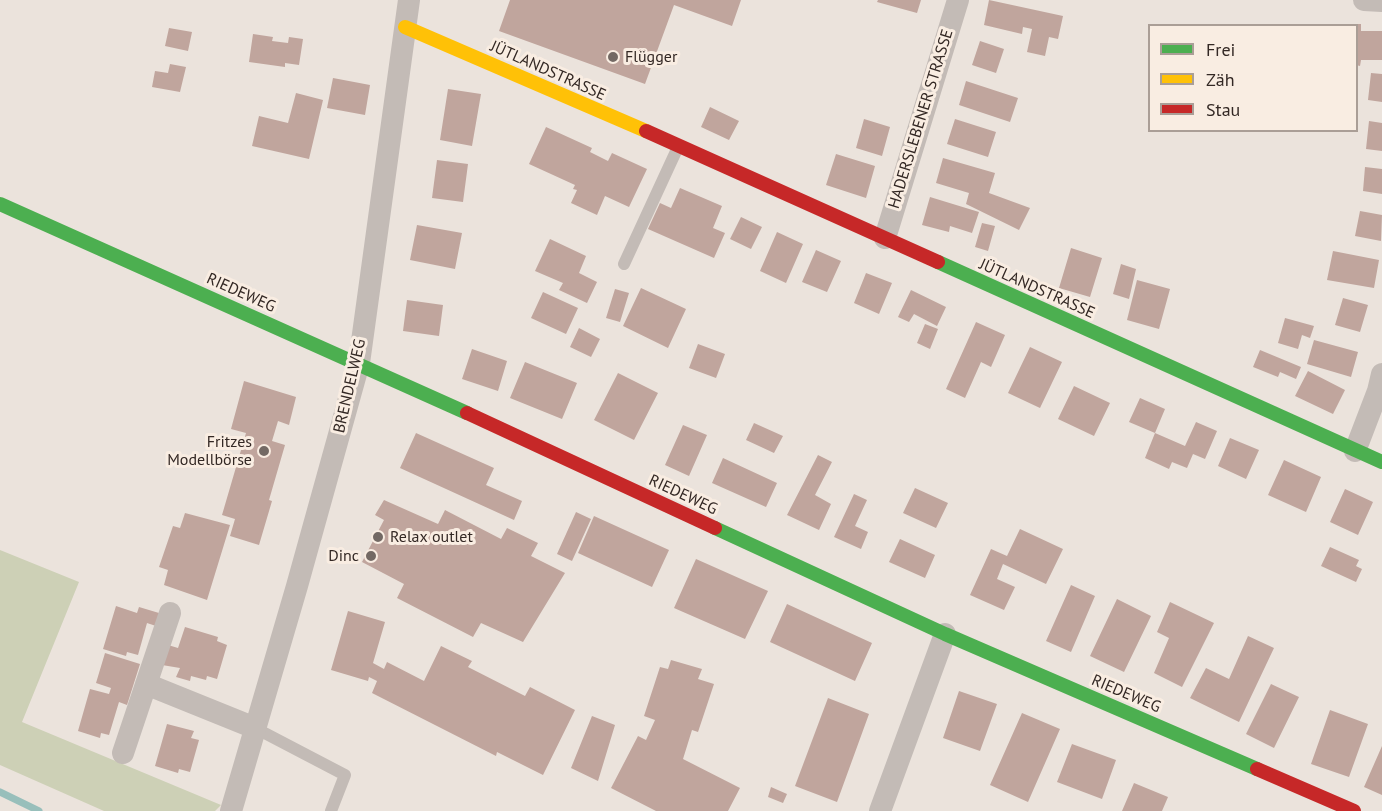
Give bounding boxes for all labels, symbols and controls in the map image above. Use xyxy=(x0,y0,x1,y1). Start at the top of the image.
legend xyxy=(1148,24,1358,132)
street label: HADERSLEBENER STRASSE xyxy=(885,27,957,211)
street label: JÜTLANDSTRASSE xyxy=(487,37,609,105)
text: Frei xyxy=(1206,38,1235,61)
place label: Flügger xyxy=(625,47,677,67)
marker: Flügger xyxy=(606,50,620,64)
text: Zäh xyxy=(1206,68,1235,91)
text: Stau xyxy=(1206,98,1240,121)
street label: JÜTLANDSTRASSE xyxy=(976,255,1098,323)
street label: RIEDEWEG xyxy=(204,269,278,317)
street label: BRENDELWEG xyxy=(330,337,370,435)
place label: Fritzes Modellbörse xyxy=(167,432,252,470)
marker: Fritzes Modellbörse xyxy=(257,444,271,458)
street label: RIEDEWEG xyxy=(646,471,720,519)
place label: Relax outlet xyxy=(390,527,473,547)
marker: Relax outlet xyxy=(371,530,385,544)
place label: Dinc xyxy=(328,546,359,566)
marker: Dinc xyxy=(364,549,378,563)
street label: RIEDEWEG xyxy=(1088,671,1164,717)

